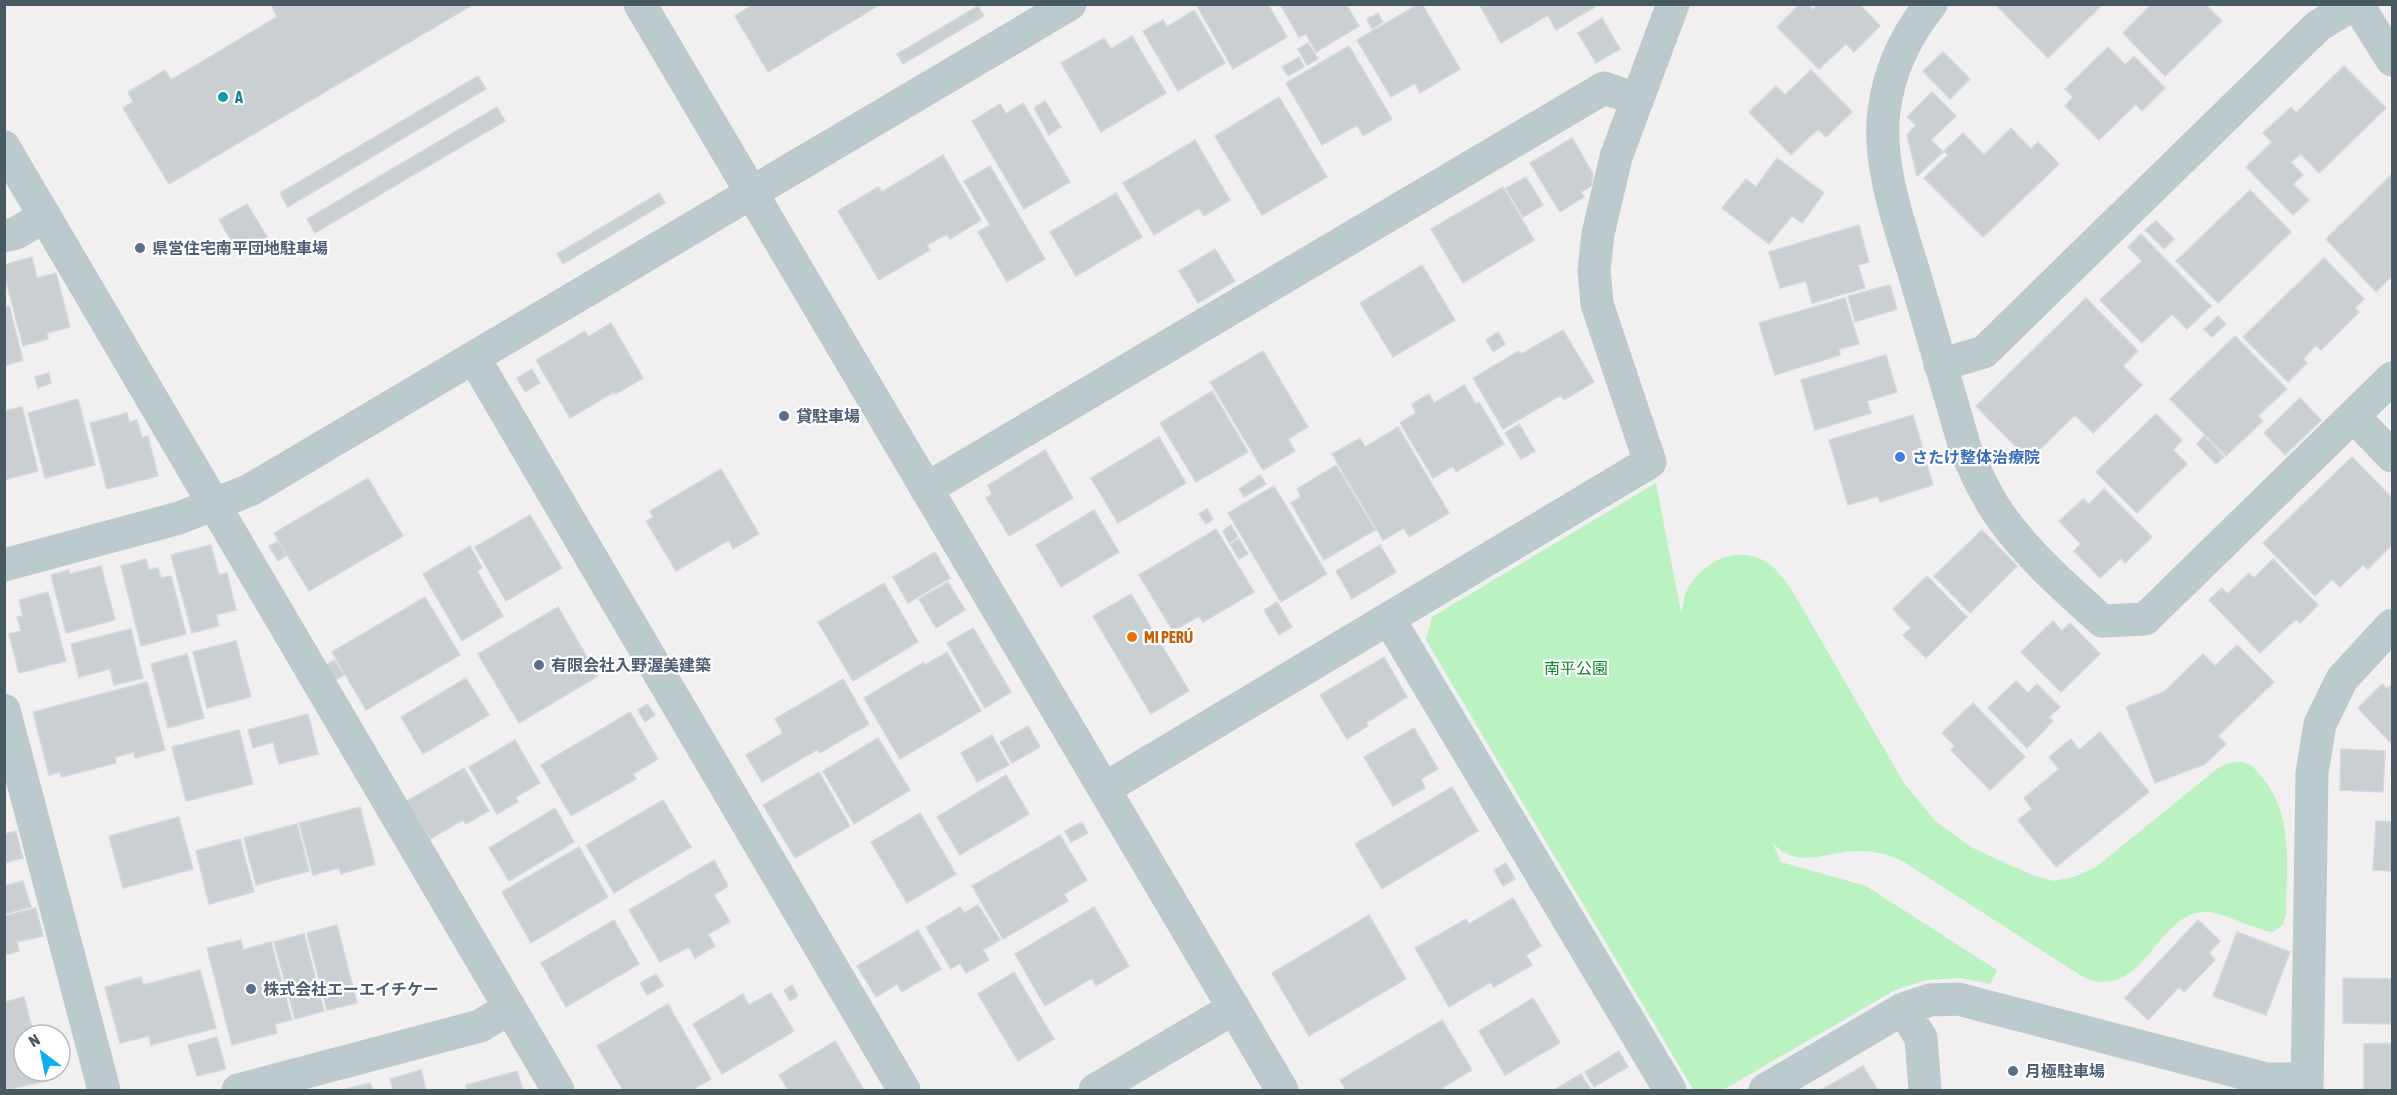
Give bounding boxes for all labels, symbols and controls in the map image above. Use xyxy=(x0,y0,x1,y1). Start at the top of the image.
place label: A xyxy=(234,88,243,106)
marker: A xyxy=(216,90,230,104)
place label: 県営住宅南平団地駐車場 xyxy=(152,239,328,257)
marker: 県営住宅南平団地駐車場 xyxy=(133,241,147,255)
place label: 貸駐車場 xyxy=(796,407,860,425)
marker: 貸駐車場 xyxy=(777,409,791,423)
place label: さたけ整体治療院 xyxy=(1912,448,2040,466)
marker: さたけ整体治療院 xyxy=(1893,450,1907,464)
place label: MI PERÚ xyxy=(1144,628,1193,646)
marker: MI PERÚ xyxy=(1125,630,1139,644)
place label: 有限会社入野渥美建築 xyxy=(551,656,711,674)
marker: 有限会社入野渥美建築 xyxy=(532,658,546,672)
park label: 南平公園 xyxy=(1544,659,1608,677)
place label: 株式会社エーエイチケー xyxy=(263,980,439,998)
marker: 株式会社エーエイチケー xyxy=(244,982,258,996)
north arrow xyxy=(12,1023,72,1083)
text: N xyxy=(25,1030,43,1050)
place label: 月極駐車場 xyxy=(2025,1062,2105,1080)
marker: 月極駐車場 xyxy=(2006,1064,2020,1078)

